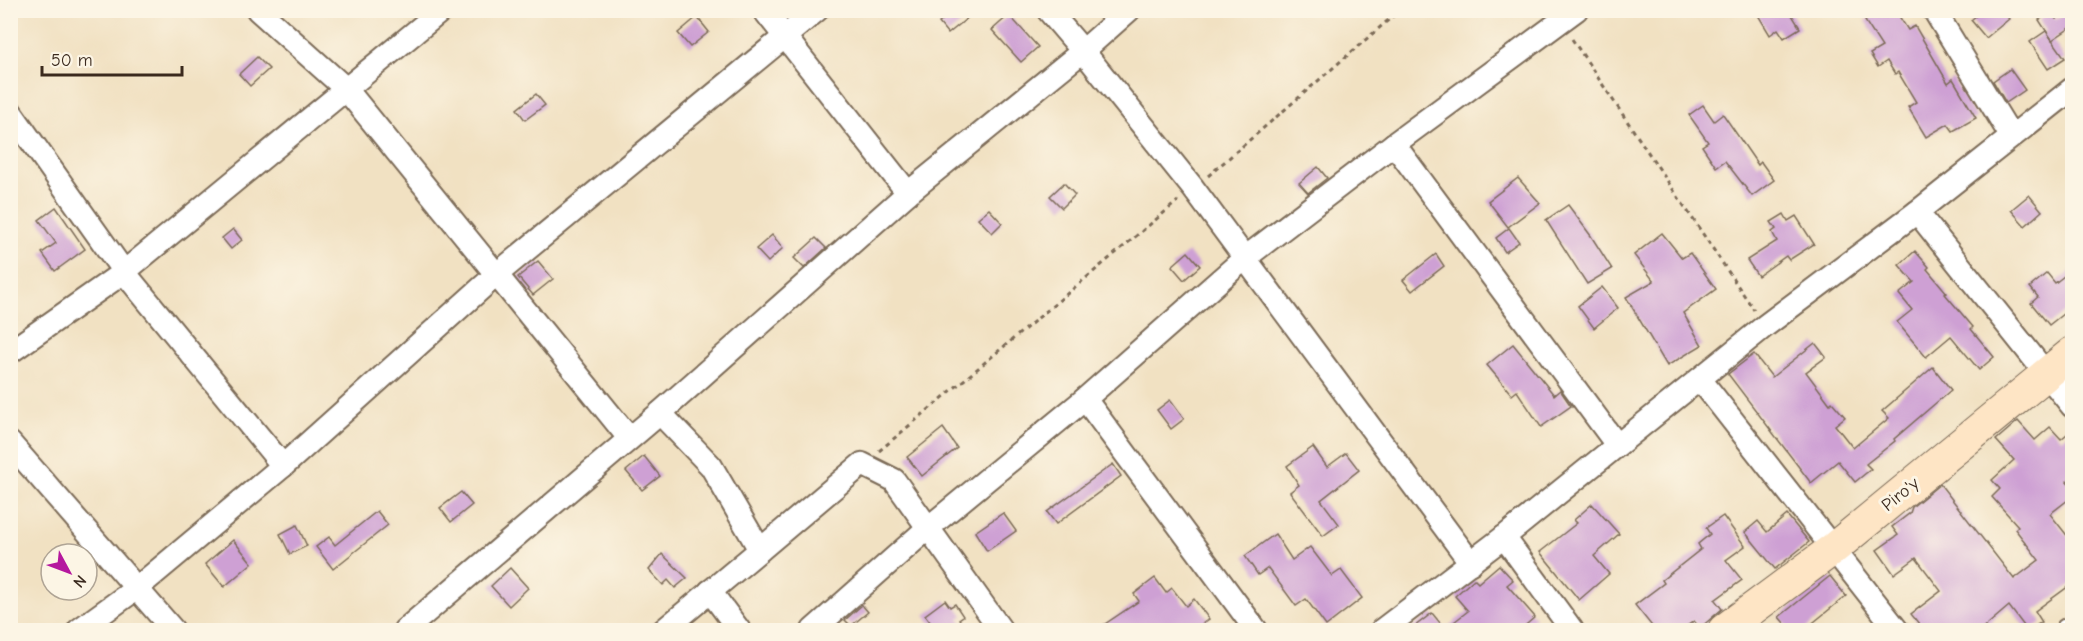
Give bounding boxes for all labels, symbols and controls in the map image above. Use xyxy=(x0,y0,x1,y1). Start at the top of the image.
scale bar xyxy=(42,39,182,77)
text: 50 m xyxy=(51,50,93,71)
street label: Piro'y xyxy=(1877,472,1924,516)
north arrow xyxy=(39,542,99,602)
text: N xyxy=(69,571,90,591)

